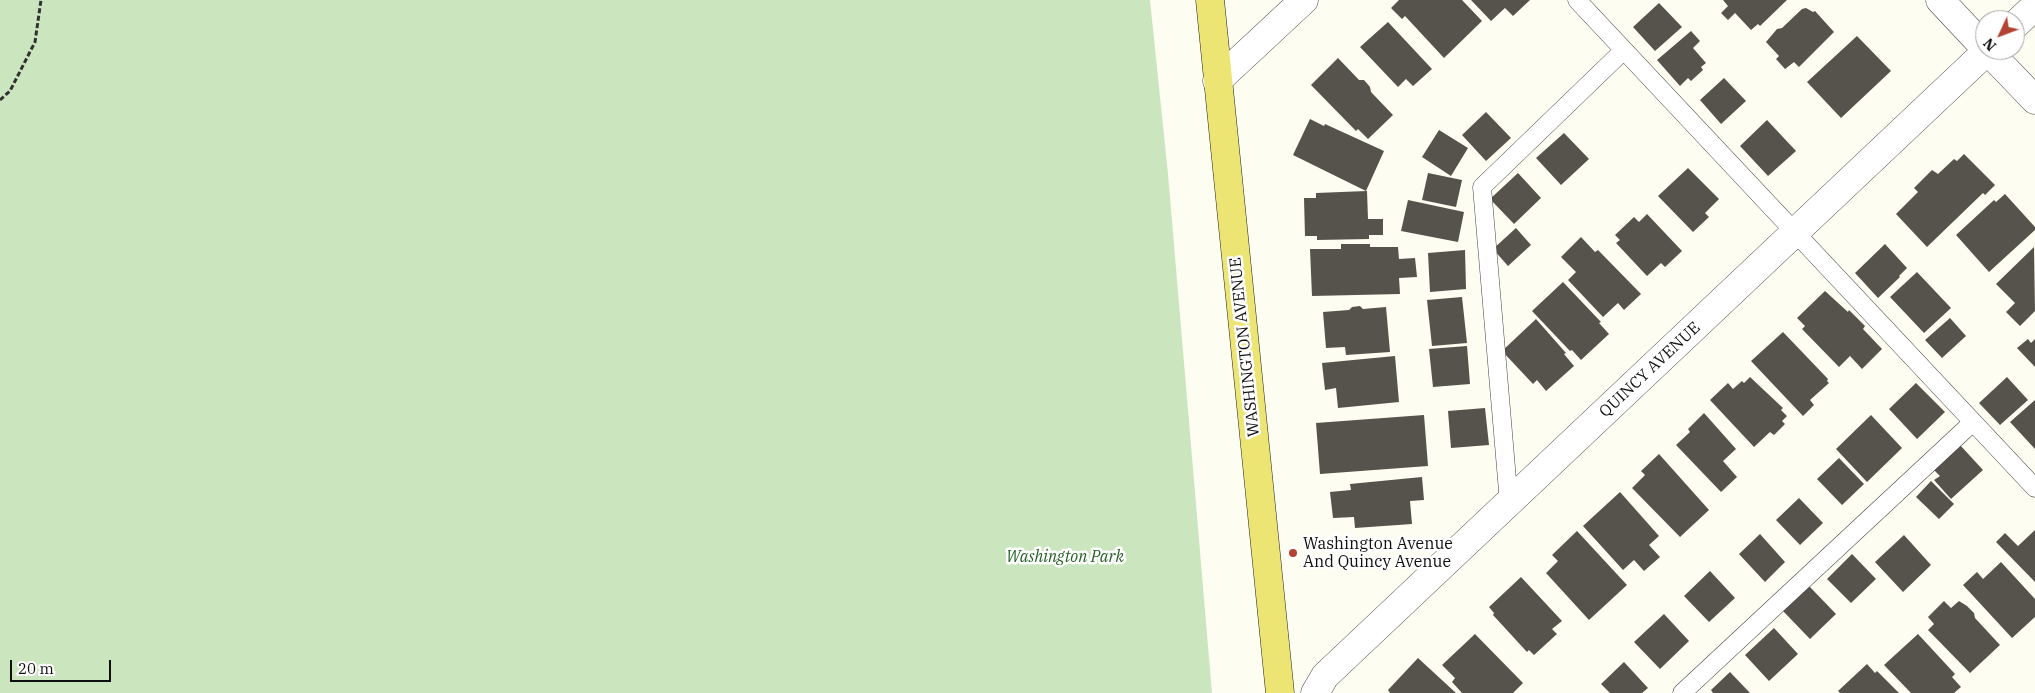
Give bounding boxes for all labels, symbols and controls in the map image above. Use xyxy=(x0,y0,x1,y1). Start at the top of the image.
north arrow xyxy=(1975,10,2025,60)
text: N xyxy=(1979,34,2000,55)
street label: WASHINGTON AVENUE xyxy=(1226,256,1264,438)
street label: QUINCY AVENUE xyxy=(1596,318,1704,422)
place label: Washington Avenue And Quincy Avenue xyxy=(1303,534,1453,572)
park label: Washington Park xyxy=(1006,547,1124,567)
marker: Washington Avenue And Quincy Avenue xyxy=(1287,547,1299,559)
scale bar xyxy=(12,650,114,682)
text: 20 m xyxy=(18,659,54,678)

